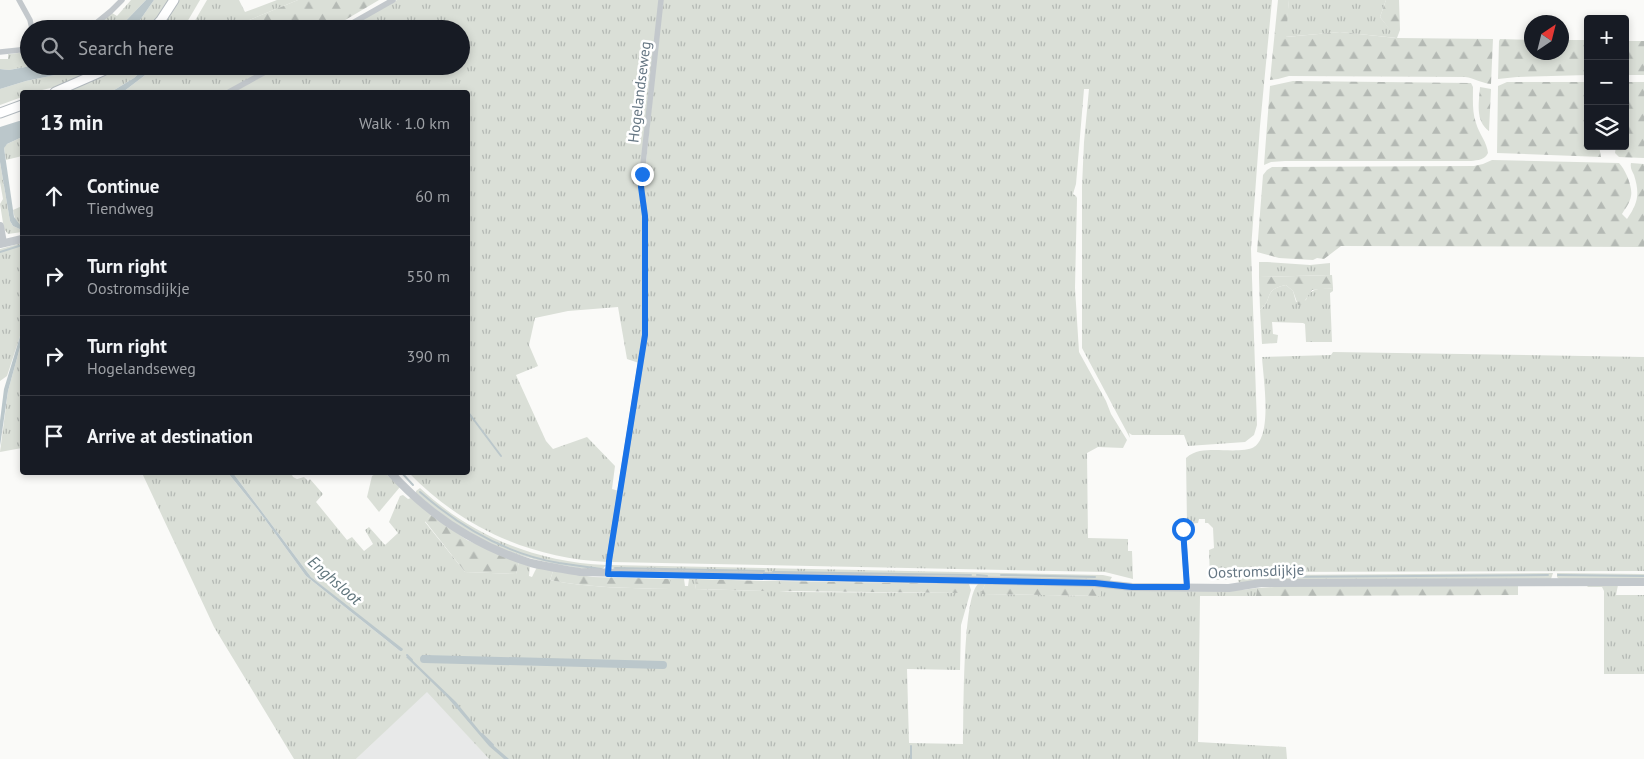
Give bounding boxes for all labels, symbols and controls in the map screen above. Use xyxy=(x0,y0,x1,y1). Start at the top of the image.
north arrow xyxy=(1524,15,1569,60)
map controls xyxy=(1584,15,1629,150)
button: + xyxy=(1584,15,1629,60)
search box xyxy=(20,20,470,75)
icon: search xyxy=(38,34,66,62)
text: Search here xyxy=(78,36,174,60)
street label: Hogelandseweg xyxy=(623,40,655,144)
button: − xyxy=(1584,60,1629,105)
button: layers xyxy=(1584,105,1629,150)
text: 13 min xyxy=(40,109,103,136)
text: Walk · 1.0 km xyxy=(359,113,450,133)
route end xyxy=(631,163,654,186)
text: Continue xyxy=(87,174,159,198)
icon: ahead xyxy=(40,182,68,210)
text: 60 m xyxy=(415,186,450,206)
text: Tiendweg xyxy=(87,198,154,218)
text: Turn right xyxy=(87,254,167,278)
icon: right xyxy=(40,262,68,290)
text: 550 m xyxy=(407,266,450,286)
text: Oostromsdijkje xyxy=(87,278,190,298)
text: Turn right xyxy=(87,334,167,358)
icon: right xyxy=(40,342,68,370)
text: 390 m xyxy=(407,346,450,366)
text: Hogelandseweg xyxy=(87,358,196,378)
icon: arrive xyxy=(40,422,68,450)
text: Arrive at destination xyxy=(87,424,253,448)
route start xyxy=(1172,518,1195,541)
water label: Enghsloot xyxy=(304,551,367,609)
street label: Oostromsdijkje xyxy=(1208,560,1304,582)

